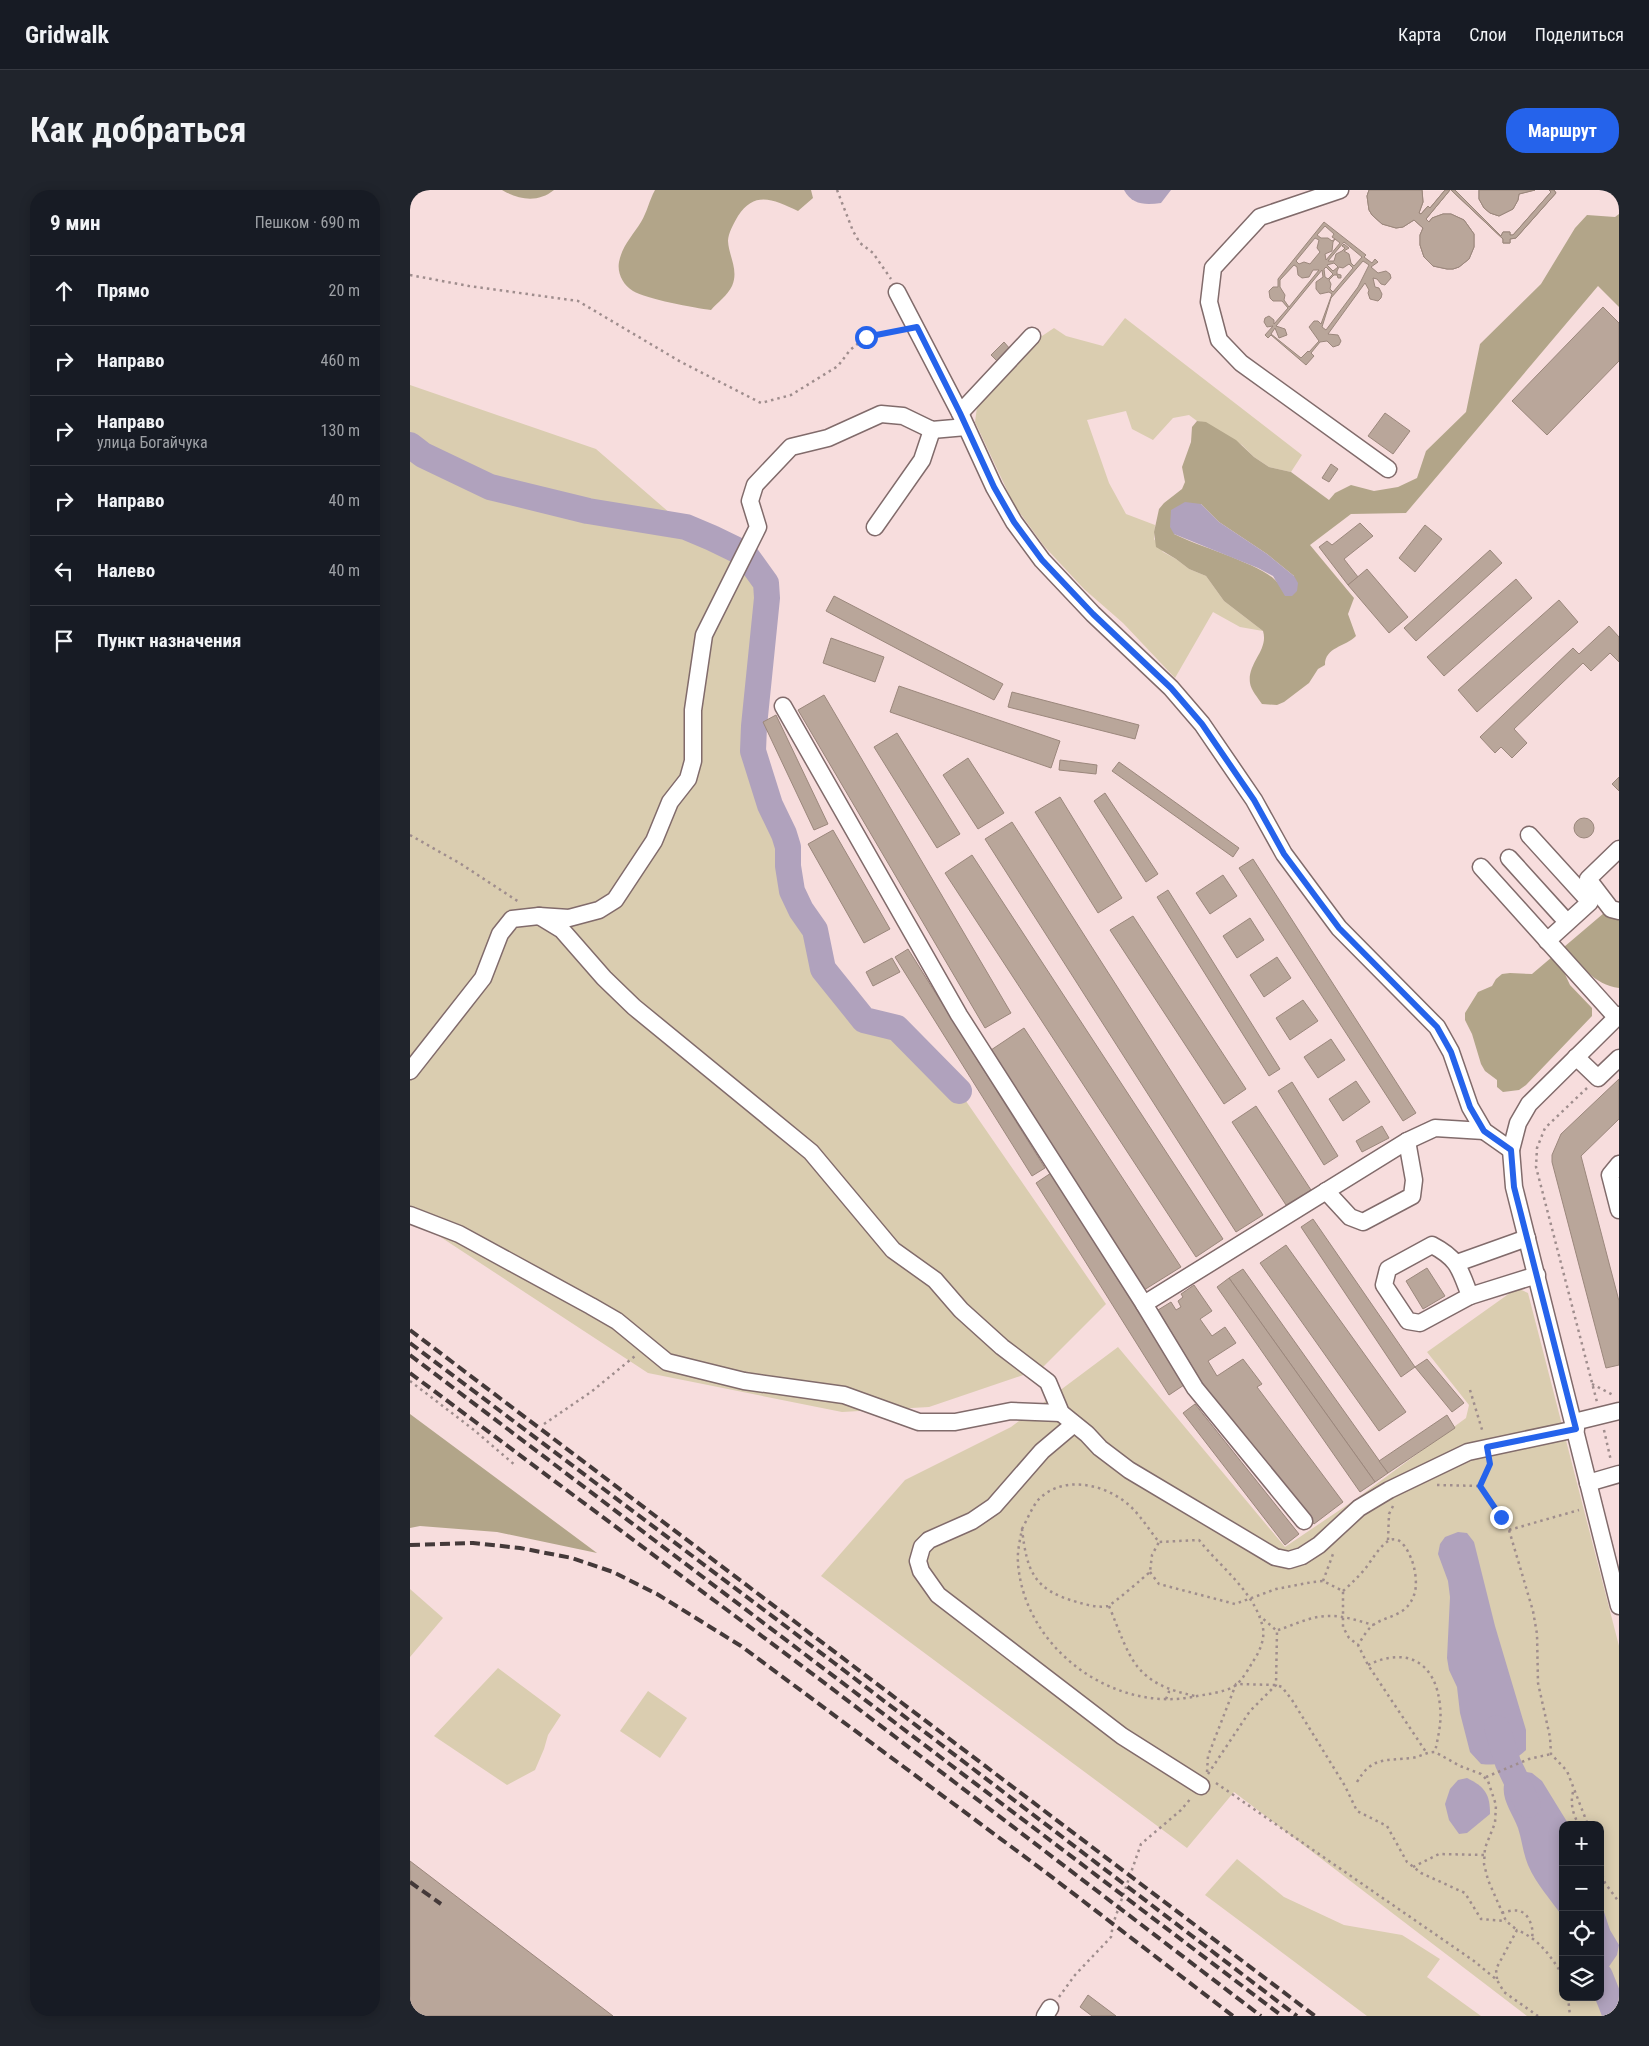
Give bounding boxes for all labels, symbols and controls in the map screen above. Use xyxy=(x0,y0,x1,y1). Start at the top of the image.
text: Gridwalk xyxy=(25,21,109,49)
text: Карта xyxy=(1398,24,1441,45)
text: Слои xyxy=(1469,24,1507,45)
text: Поделиться xyxy=(1535,24,1624,45)
button: Маршрут xyxy=(1506,108,1619,153)
text: Как добраться xyxy=(30,110,246,151)
text: 9 мин xyxy=(50,211,100,235)
text: Пешком · 690 m xyxy=(255,213,360,232)
icon: ahead xyxy=(50,277,78,305)
text: Прямо xyxy=(97,279,150,302)
text: 20 m xyxy=(328,281,360,300)
route start xyxy=(855,326,878,349)
icon: right xyxy=(50,347,78,375)
text: Направо xyxy=(97,349,164,372)
text: 460 m xyxy=(321,351,360,370)
text: Направо xyxy=(97,410,164,433)
icon: right xyxy=(50,417,78,445)
text: 130 m xyxy=(321,421,360,440)
text: улица Богайчука xyxy=(97,433,208,452)
icon: right xyxy=(50,487,78,515)
text: Направо xyxy=(97,489,164,512)
text: 40 m xyxy=(328,491,360,510)
icon: left xyxy=(50,557,78,585)
text: Налево xyxy=(97,559,155,582)
text: 40 m xyxy=(328,561,360,580)
icon: arrive xyxy=(50,627,78,655)
text: Пункт назначения xyxy=(97,629,241,652)
route end xyxy=(1490,1506,1513,1529)
map controls xyxy=(1559,1821,1604,2001)
button: + xyxy=(1559,1821,1604,1866)
button: − xyxy=(1559,1866,1604,1911)
button: locate xyxy=(1559,1911,1604,1956)
button: layers xyxy=(1559,1956,1604,2001)

